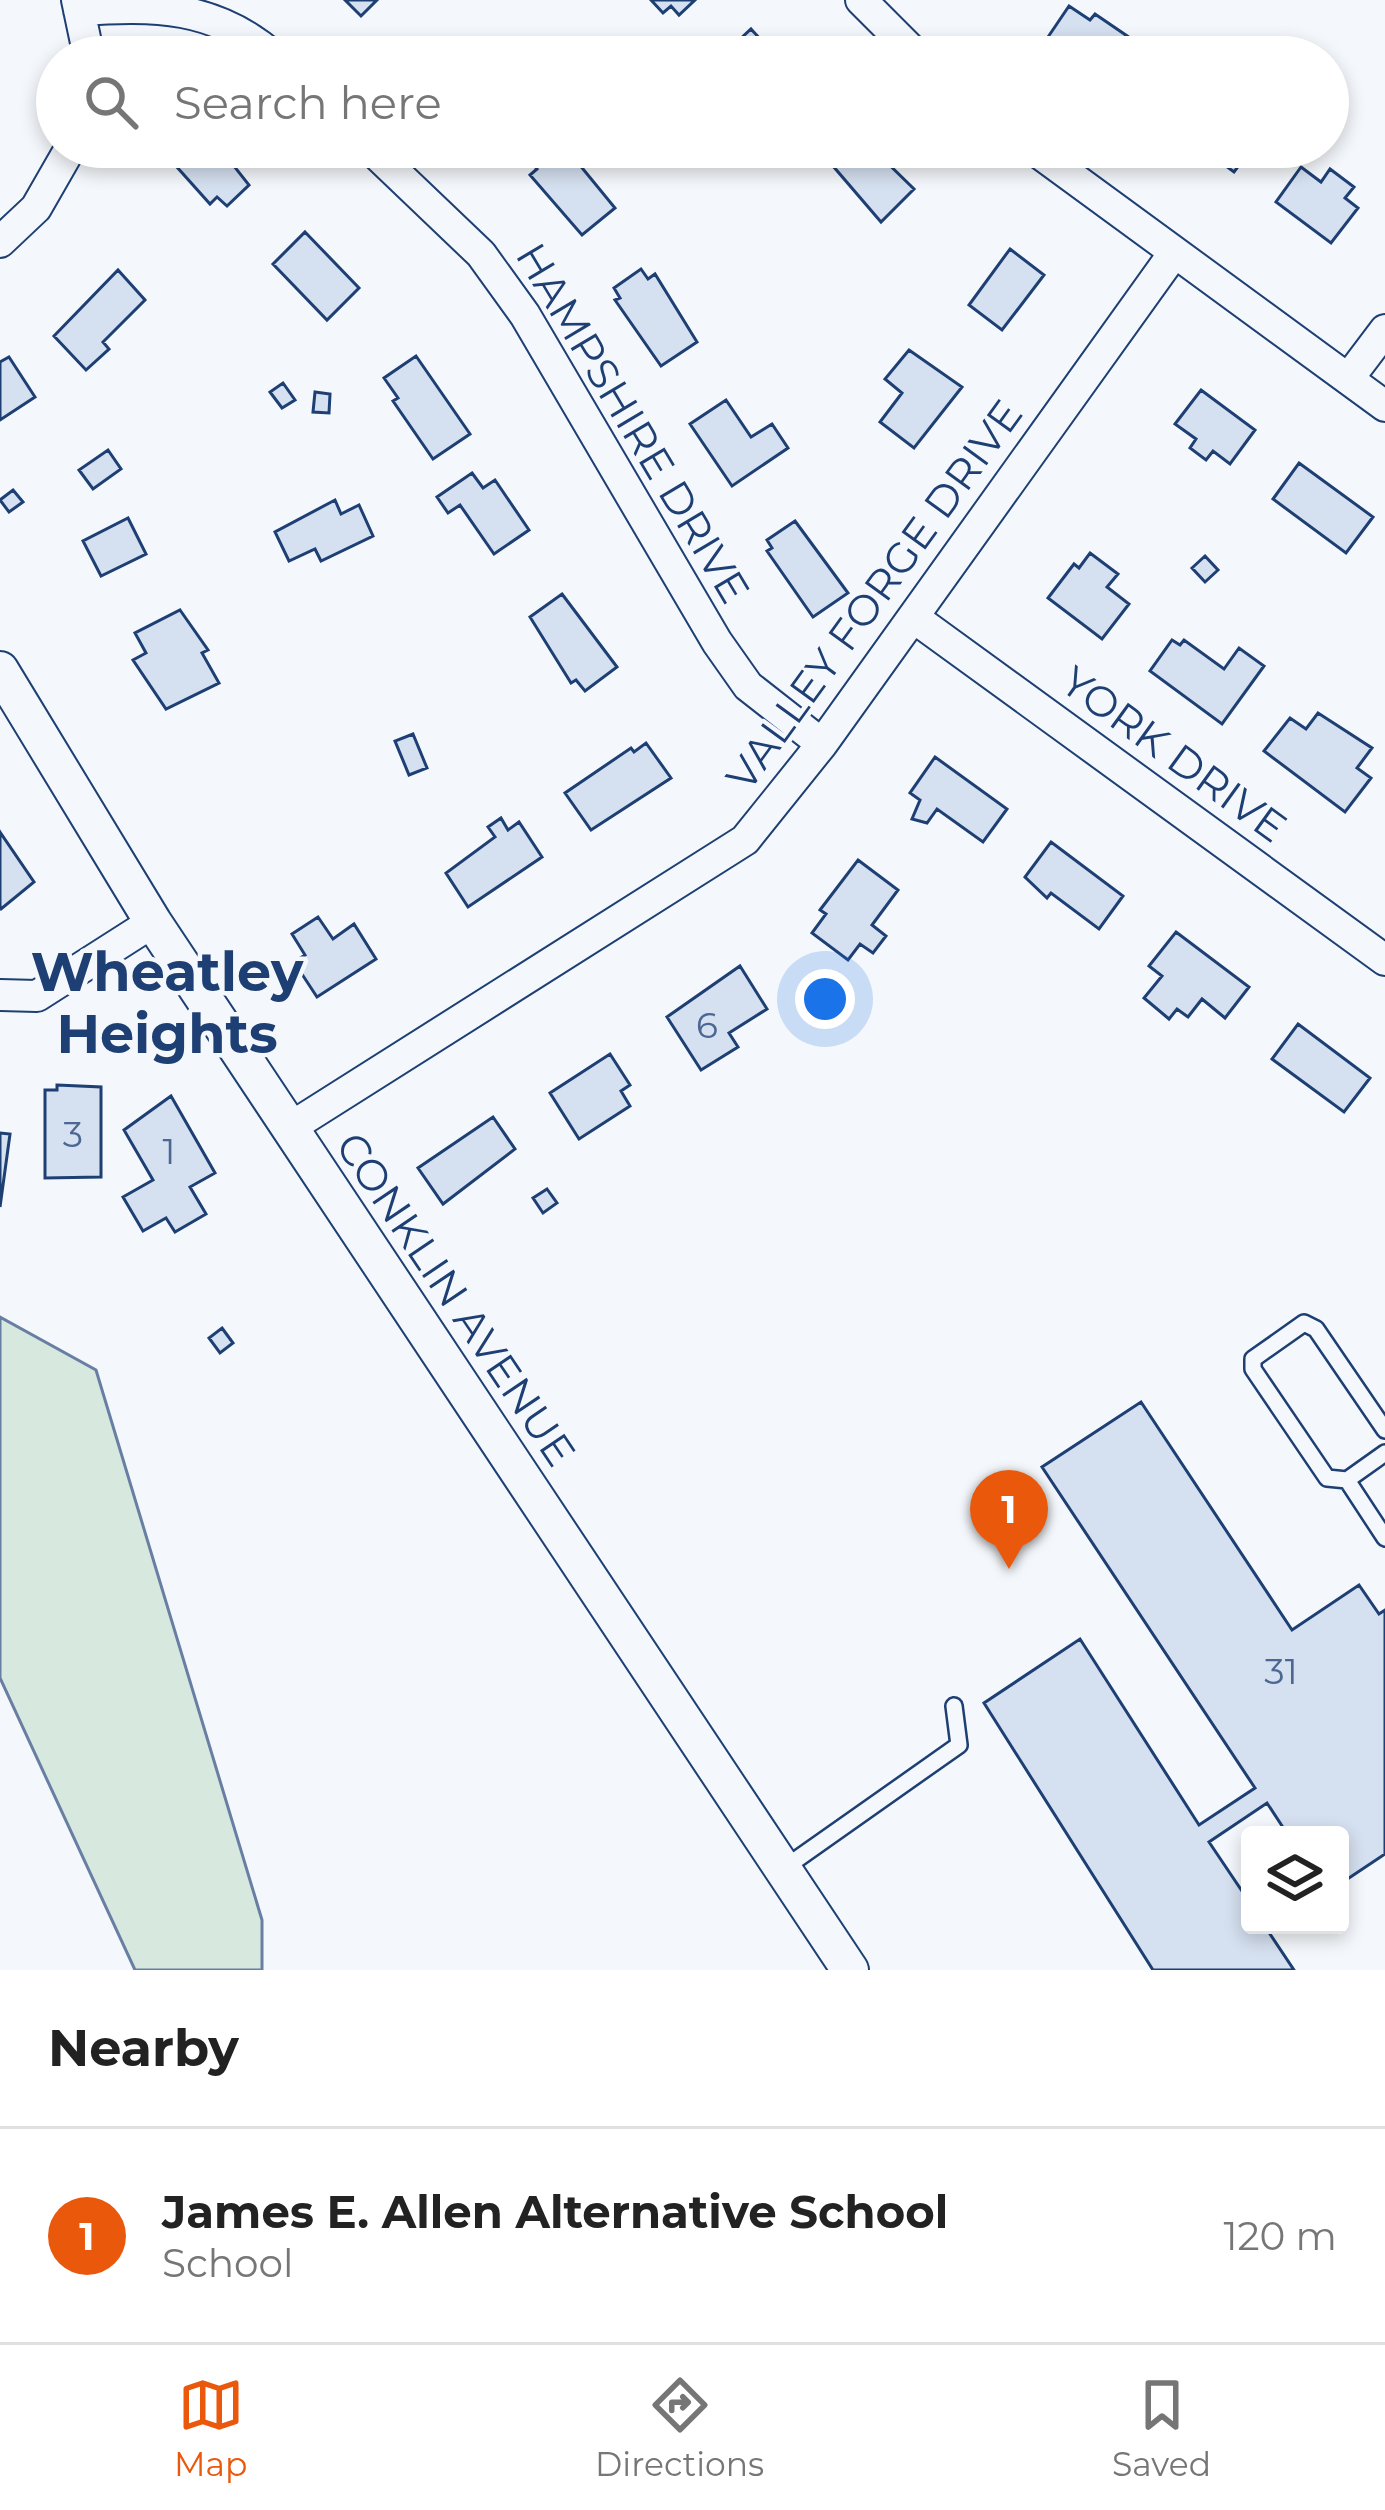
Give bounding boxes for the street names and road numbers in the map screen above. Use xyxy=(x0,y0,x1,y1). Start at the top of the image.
street label: HAMPSHIRE DRIVE xyxy=(505,234,761,612)
street label: VALLEY FORGE DRIVE xyxy=(715,390,1033,800)
street label: YORK DRIVE xyxy=(1051,655,1297,853)
street label: CONKLIN AVENUE xyxy=(325,1122,587,1476)

